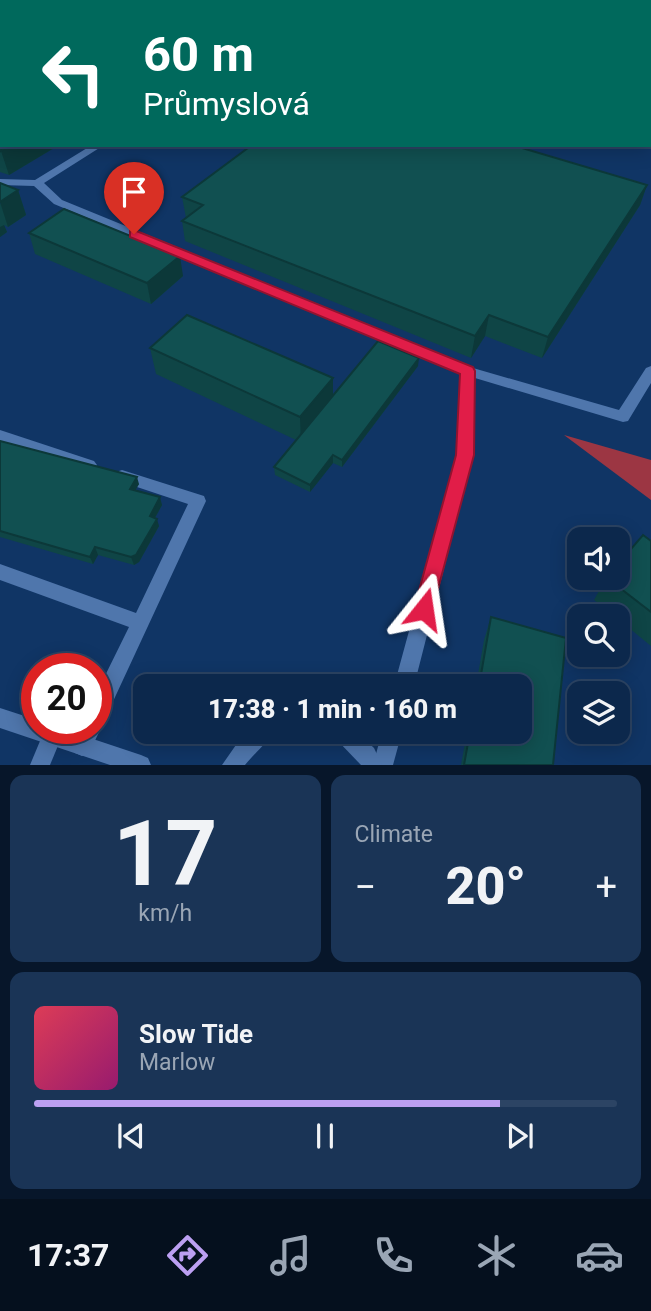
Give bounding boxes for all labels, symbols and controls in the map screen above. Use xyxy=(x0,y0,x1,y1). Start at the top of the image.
text: 60 m xyxy=(143,26,254,83)
icon: left xyxy=(28,28,119,119)
text: Průmyslová xyxy=(143,85,310,123)
pin xyxy=(104,162,164,234)
icon: arrive xyxy=(115,173,153,211)
map controls xyxy=(567,527,630,744)
button: sound xyxy=(567,527,630,590)
position arrow xyxy=(387,572,461,646)
button: search xyxy=(567,604,630,667)
speed limit sign: 20 xyxy=(21,653,112,744)
button: layers xyxy=(567,681,630,744)
text: 17:38 · 1 min · 160 m xyxy=(208,694,457,724)
text: 17 xyxy=(113,801,217,907)
text: Climate xyxy=(355,821,433,848)
text: 20° xyxy=(446,856,526,917)
text: − xyxy=(355,865,376,909)
text: + xyxy=(595,865,617,909)
text: km/h xyxy=(138,900,192,927)
text: Slow Tide xyxy=(139,1019,253,1049)
text: Marlow xyxy=(139,1049,215,1076)
icon: previous xyxy=(112,1117,150,1155)
icon: pause xyxy=(306,1117,344,1155)
icon: next xyxy=(501,1117,539,1155)
icon: directions xyxy=(163,1231,212,1280)
icon: music xyxy=(266,1231,315,1280)
icon: phone xyxy=(369,1231,418,1280)
icon: climate xyxy=(472,1231,521,1280)
icon: car xyxy=(575,1231,624,1280)
text: 17:37 xyxy=(27,1236,109,1274)

